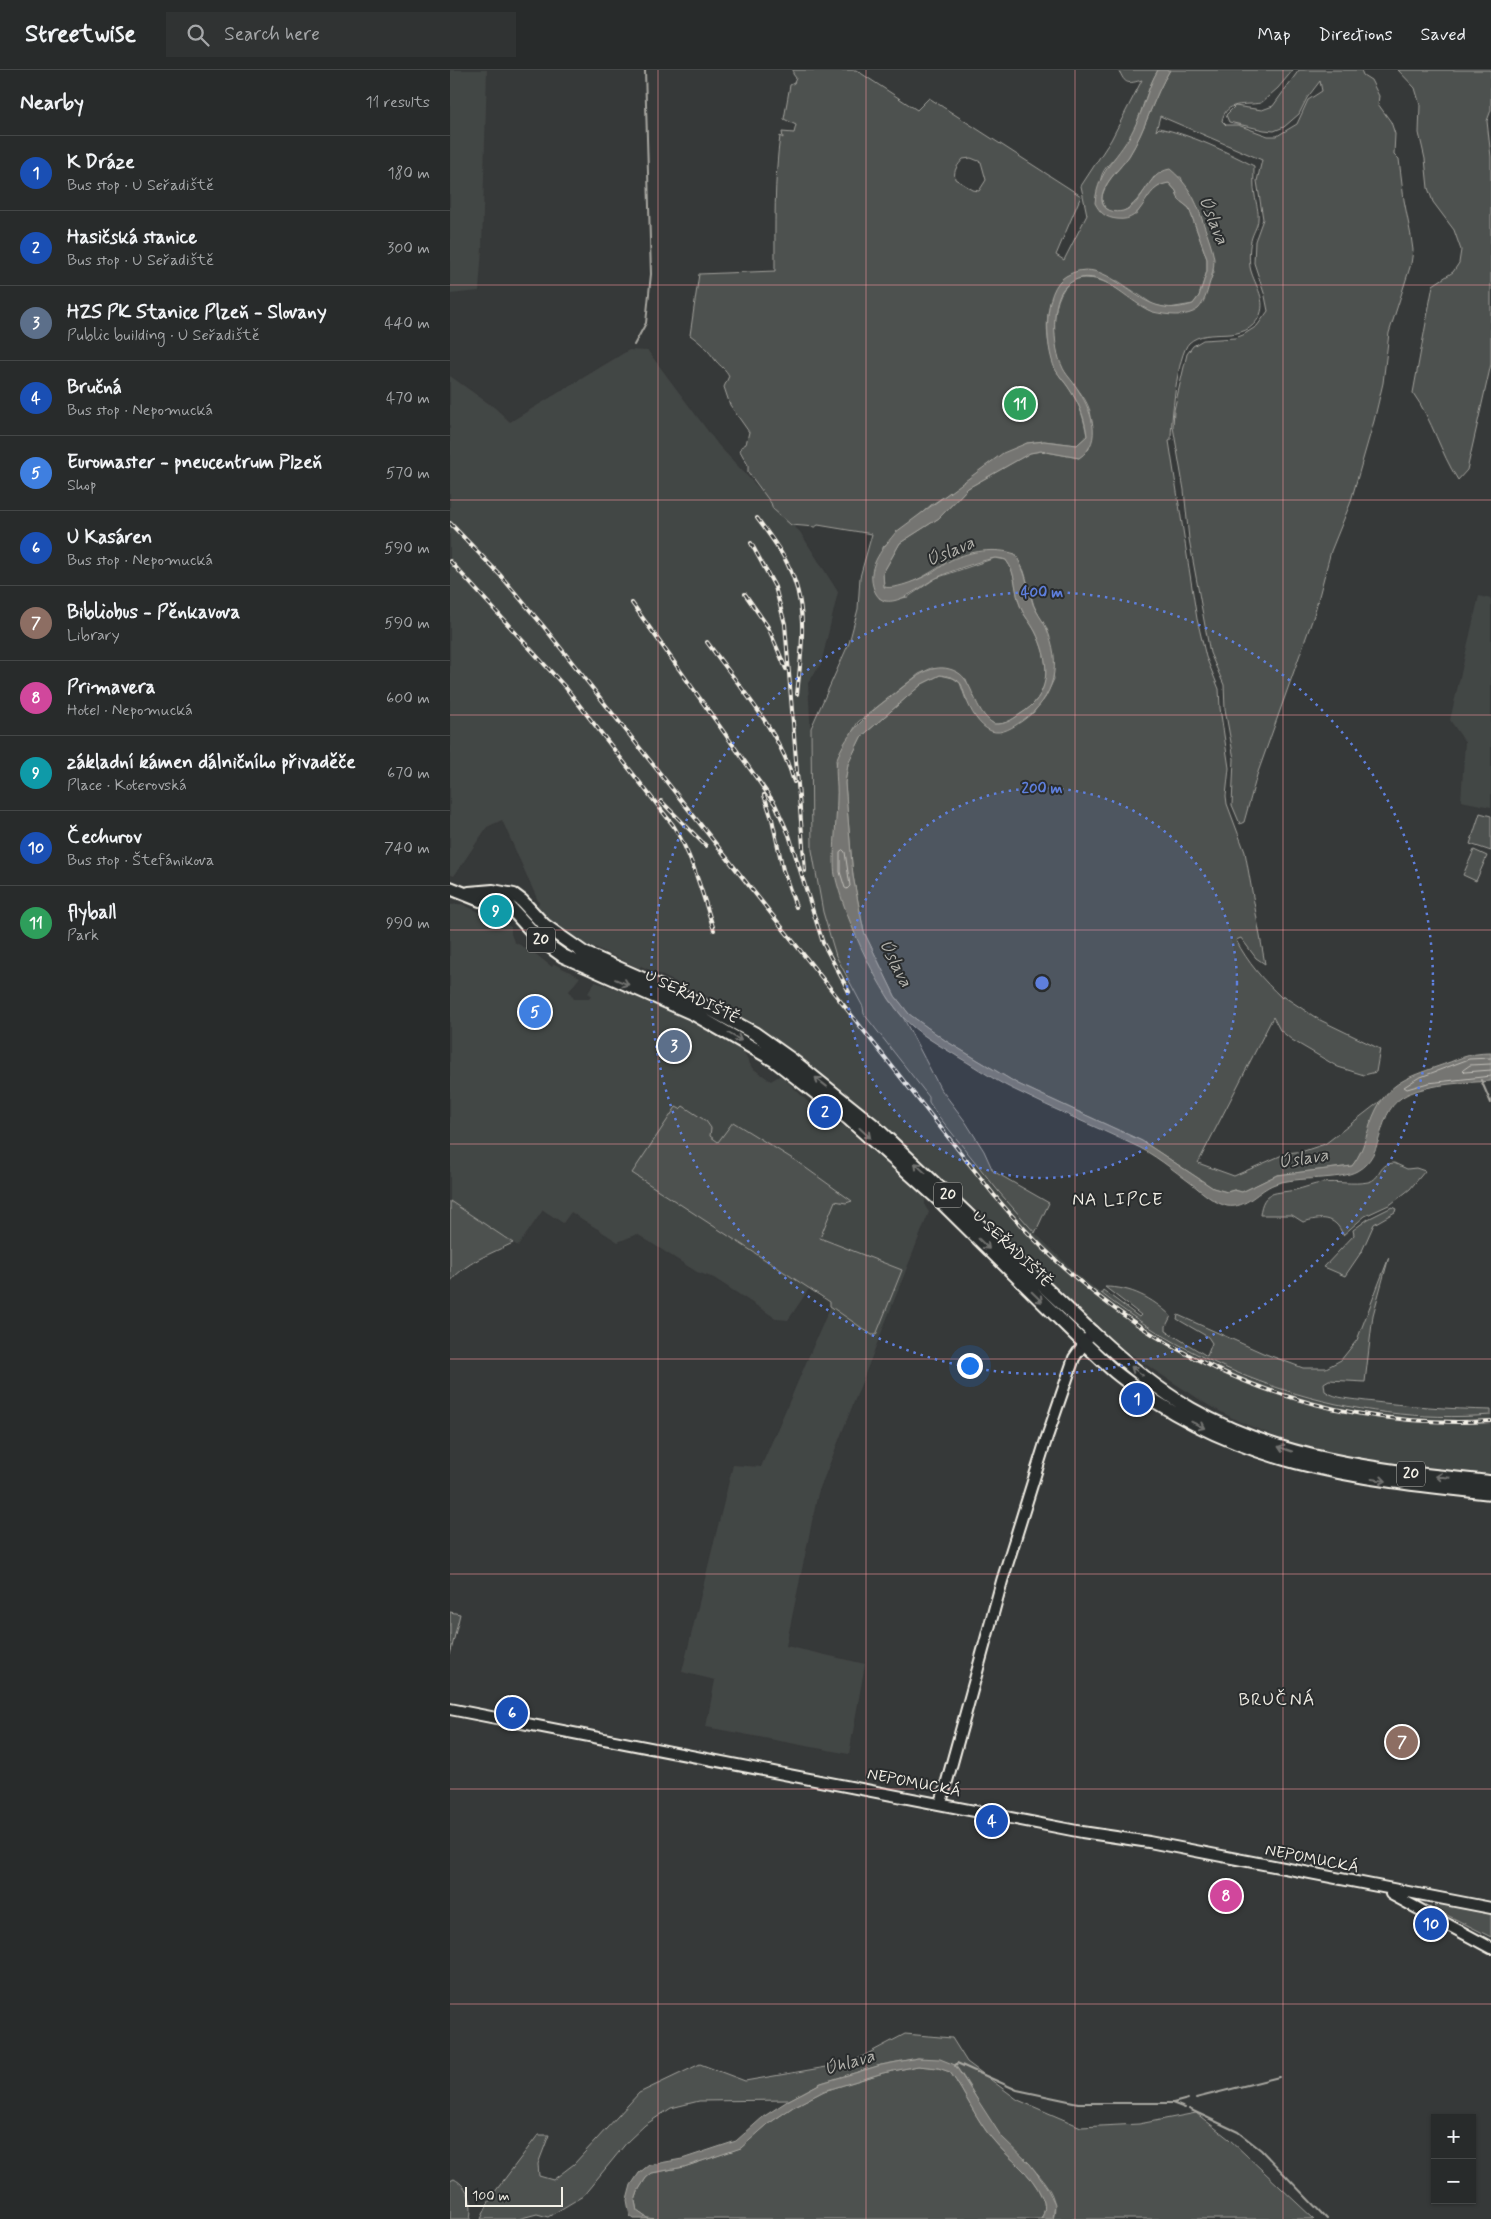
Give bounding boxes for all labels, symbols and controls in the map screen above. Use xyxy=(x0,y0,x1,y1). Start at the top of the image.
search box xyxy=(166,12,516,57)
text: Streetwise xyxy=(25,19,136,50)
icon: search xyxy=(184,21,212,49)
text: Search here xyxy=(224,22,320,47)
text: Map xyxy=(1258,23,1291,47)
text: Directions xyxy=(1319,23,1393,47)
text: Saved xyxy=(1421,23,1466,47)
text: Nearby xyxy=(20,89,84,117)
text: 11 results xyxy=(365,92,430,113)
text: K Dráze xyxy=(67,150,135,175)
text: 1 xyxy=(32,163,40,184)
text: 180 m xyxy=(387,163,430,184)
text: Bus stop · U Seřadiště xyxy=(67,175,214,196)
water label: Úslava xyxy=(1192,192,1234,248)
text: Hasičská stanice xyxy=(67,225,197,250)
text: 2 xyxy=(32,238,40,259)
text: 300 m xyxy=(387,238,430,259)
text: Bus stop · U Seřadiště xyxy=(67,250,214,271)
text: HZS PK Stanice Plzeň - Slovany xyxy=(67,300,327,325)
text: 3 xyxy=(32,313,40,334)
text: 440 m xyxy=(384,313,430,334)
text: Public building · U Seřadiště xyxy=(67,325,260,346)
text: Bručná xyxy=(67,375,122,400)
pin: 11 xyxy=(1004,385,1036,423)
text: 4 xyxy=(31,388,41,409)
text: 470 m xyxy=(386,388,430,409)
text: Bus stop · Nepomucká xyxy=(67,400,213,421)
text: Euromaster - pneucentrum Plzeň xyxy=(67,450,322,475)
text: 5 xyxy=(31,463,41,484)
text: 570 m xyxy=(386,463,430,484)
text: Shop xyxy=(67,475,96,496)
text: U Kasáren xyxy=(67,525,152,550)
water label: Úslava xyxy=(922,531,978,573)
text: 6 xyxy=(32,538,40,559)
text: 590 m xyxy=(384,538,430,559)
text: Bus stop · Nepomucká xyxy=(67,550,213,571)
text: 400 m xyxy=(1021,583,1063,603)
text: Bibliobus - Pěnkavova xyxy=(67,600,240,625)
text: 7 xyxy=(31,613,41,634)
text: 590 m xyxy=(384,613,430,634)
text: Library xyxy=(67,625,120,646)
text: Primavera xyxy=(67,675,155,700)
text: 8 xyxy=(31,688,41,709)
text: 600 m xyxy=(386,688,430,709)
text: Hotel · Nepomucká xyxy=(67,700,193,721)
text: základní kámen dálničního přivaděče xyxy=(67,750,356,775)
text: 9 xyxy=(32,763,40,784)
text: 670 m xyxy=(387,763,430,784)
text: Place · Koterovská xyxy=(67,775,187,796)
text: 200 m xyxy=(1022,779,1063,799)
text: Čechurov xyxy=(67,825,142,850)
text: 10 xyxy=(28,838,44,859)
text: 740 m xyxy=(384,838,430,859)
text: Bus stop · Štefánikova xyxy=(67,850,214,871)
pin: 9 xyxy=(480,892,512,930)
text: flyball xyxy=(67,900,117,925)
text: 11 xyxy=(29,913,43,934)
text: 990 m xyxy=(386,913,430,934)
text: Park xyxy=(67,925,99,946)
road number: 20 xyxy=(527,928,555,952)
water label: Úslava xyxy=(873,935,917,991)
street label: U SEŘADIŠTĚ xyxy=(641,965,743,1029)
centre of rings xyxy=(1033,974,1051,992)
one-way arrow xyxy=(614,978,629,987)
pin: 5 xyxy=(519,993,551,1031)
pin: 3 xyxy=(658,1027,690,1065)
one-way arrow xyxy=(728,1032,742,1042)
one-way arrow xyxy=(815,1077,828,1088)
pin: 2 xyxy=(809,1093,841,1131)
one-way arrow xyxy=(859,1128,872,1139)
water label: Úslava xyxy=(1276,1143,1330,1175)
one-way arrow xyxy=(914,1162,927,1174)
road number: 20 xyxy=(934,1182,962,1208)
district label: NA LIPCE xyxy=(1072,1188,1164,1212)
street label: U SEŘADIŠTĚ xyxy=(968,1206,1056,1292)
one-way arrow xyxy=(978,1238,990,1251)
one-way arrow xyxy=(1031,1291,1043,1303)
your location xyxy=(957,1353,983,1379)
one-way arrow xyxy=(1131,1366,1144,1377)
pin: 1 xyxy=(1121,1380,1153,1418)
one-way arrow xyxy=(1190,1421,1205,1430)
one-way arrow xyxy=(1278,1444,1294,1453)
road number: 20 xyxy=(1397,1462,1425,1486)
one-way arrow xyxy=(1435,1472,1451,1482)
one-way arrow xyxy=(1370,1475,1386,1485)
district label: BRUČNÁ xyxy=(1239,1688,1315,1712)
pin: 6 xyxy=(496,1694,528,1732)
pin: 7 xyxy=(1386,1723,1418,1761)
street label: NEPOMUCKÁ xyxy=(865,1764,963,1802)
pin: 4 xyxy=(976,1802,1008,1840)
street label: NEPOMUCKÁ xyxy=(1263,1840,1361,1878)
pin: 8 xyxy=(1210,1877,1242,1915)
pin: 10 xyxy=(1415,1905,1447,1943)
water label: Úhlava xyxy=(821,2044,878,2082)
map controls xyxy=(1431,2114,1476,2204)
button: + xyxy=(1431,2114,1476,2159)
button: − xyxy=(1431,2159,1476,2204)
scale bar xyxy=(465,2184,562,2207)
text: 100 m xyxy=(472,2187,510,2205)

